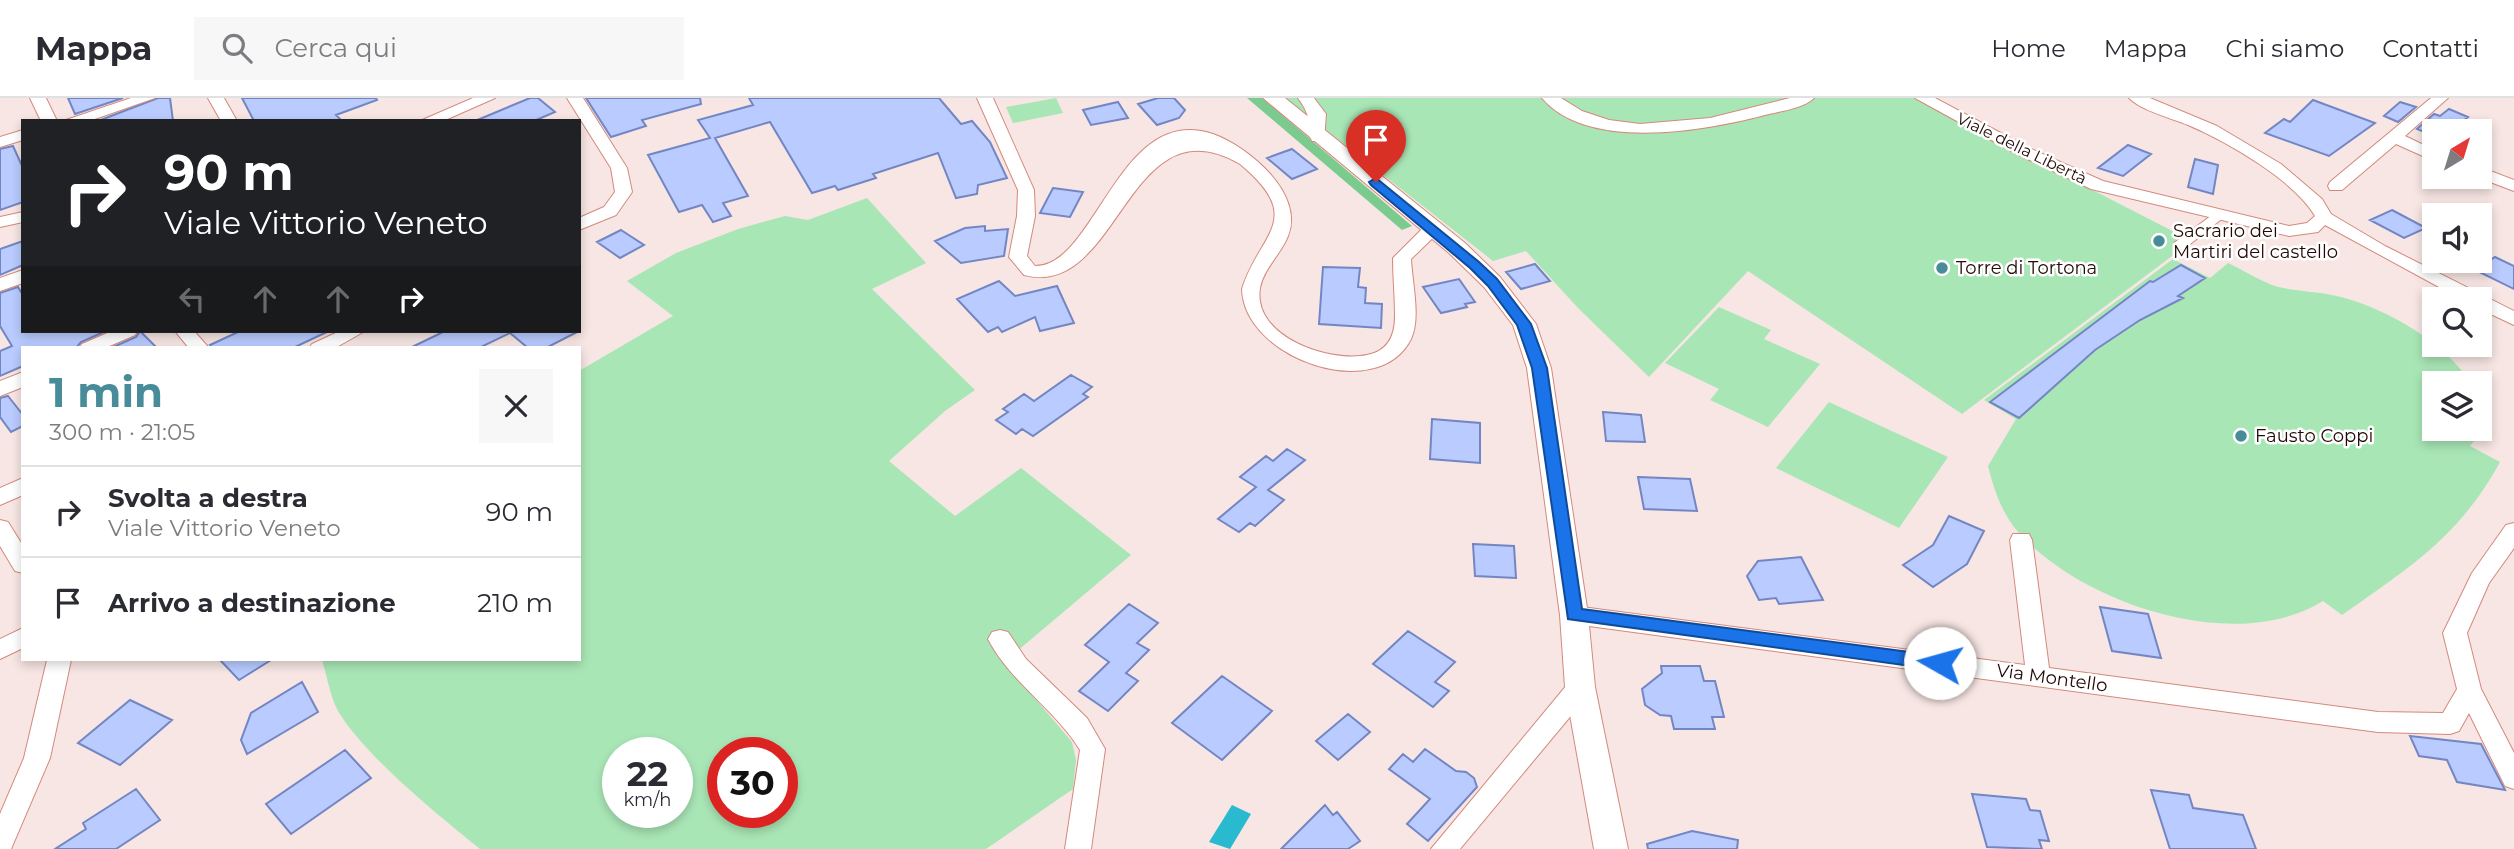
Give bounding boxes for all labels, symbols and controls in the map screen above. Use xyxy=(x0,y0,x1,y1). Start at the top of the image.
search box xyxy=(194,17,684,80)
text: Mappa xyxy=(35,28,152,68)
icon: search xyxy=(218,29,256,67)
text: Cerca qui xyxy=(274,32,397,64)
text: Home xyxy=(1991,34,2066,63)
text: Mappa xyxy=(2104,34,2187,63)
text: Chi siamo xyxy=(2225,34,2344,63)
text: Contatti xyxy=(2382,34,2479,63)
street label: Viale della Libertà xyxy=(1954,109,2090,188)
pin xyxy=(1346,110,1406,182)
north arrow xyxy=(2422,119,2492,189)
map controls xyxy=(2422,119,2492,441)
icon: arrive xyxy=(1357,121,1395,159)
text: 90 m xyxy=(164,143,294,202)
icon: right xyxy=(49,147,140,238)
text: Viale Vittorio Veneto xyxy=(164,203,488,242)
button: sound xyxy=(2422,203,2492,273)
place label: Sacrario dei Martiri del castello xyxy=(2173,220,2338,263)
marker: Sacrario dei Martiri del castello xyxy=(2151,233,2167,249)
place label: Torre di Tortona xyxy=(1956,257,2097,279)
marker: Torre di Tortona xyxy=(1934,260,1950,276)
icon: left xyxy=(173,280,211,318)
icon: ahead xyxy=(246,280,284,318)
icon: ahead xyxy=(319,280,357,318)
icon: right xyxy=(392,280,430,318)
button: search xyxy=(2422,287,2492,357)
text: 1 min xyxy=(49,366,163,418)
button: close xyxy=(479,369,553,443)
button: layers xyxy=(2422,371,2492,441)
text: 300 m · 21:05 xyxy=(49,418,195,446)
place label: Fausto Coppi xyxy=(2255,425,2373,447)
marker: Fausto Coppi xyxy=(2233,428,2249,444)
text: Svolta a destra xyxy=(108,482,308,514)
icon: right xyxy=(49,493,87,531)
text: 90 m xyxy=(486,496,553,528)
text: Viale Vittorio Veneto xyxy=(108,514,341,542)
icon: arrive xyxy=(49,584,87,622)
text: Arrivo a destinazione xyxy=(108,587,396,619)
text: 210 m xyxy=(477,587,553,619)
position arrow xyxy=(1903,626,1977,700)
street label: Via Montello xyxy=(1995,659,2109,697)
speed limit sign: 30 xyxy=(707,737,798,828)
text: 22 xyxy=(627,752,668,795)
text: km/h xyxy=(623,789,672,811)

